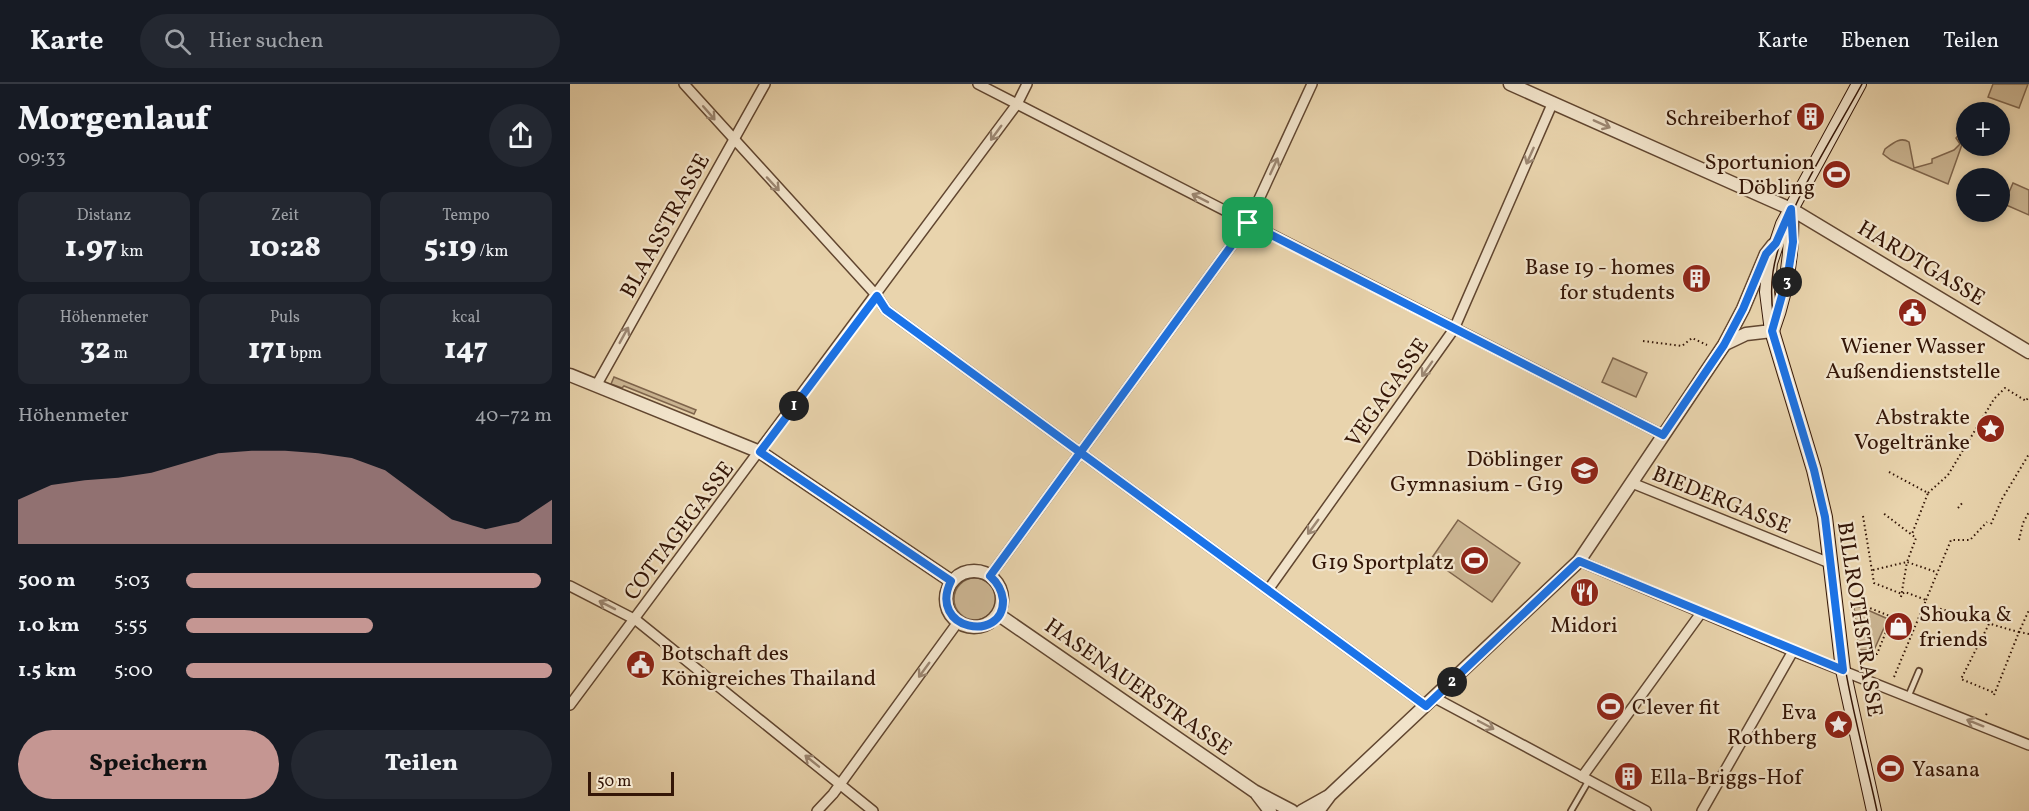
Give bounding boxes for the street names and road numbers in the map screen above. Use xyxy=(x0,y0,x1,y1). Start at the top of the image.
street label: BLAASSTRASSE xyxy=(614,148,719,304)
street label: HARDTGASSE xyxy=(1851,214,1990,315)
street label: VEGAGASSE xyxy=(1339,332,1437,454)
street label: COTTAGEGASSE xyxy=(617,456,743,607)
street label: BIEDERGASSE xyxy=(1647,459,1795,543)
street label: BILLROTHSTRASSE xyxy=(1828,519,1889,719)
street label: HASENAUERSTRASSE xyxy=(1037,611,1238,765)

